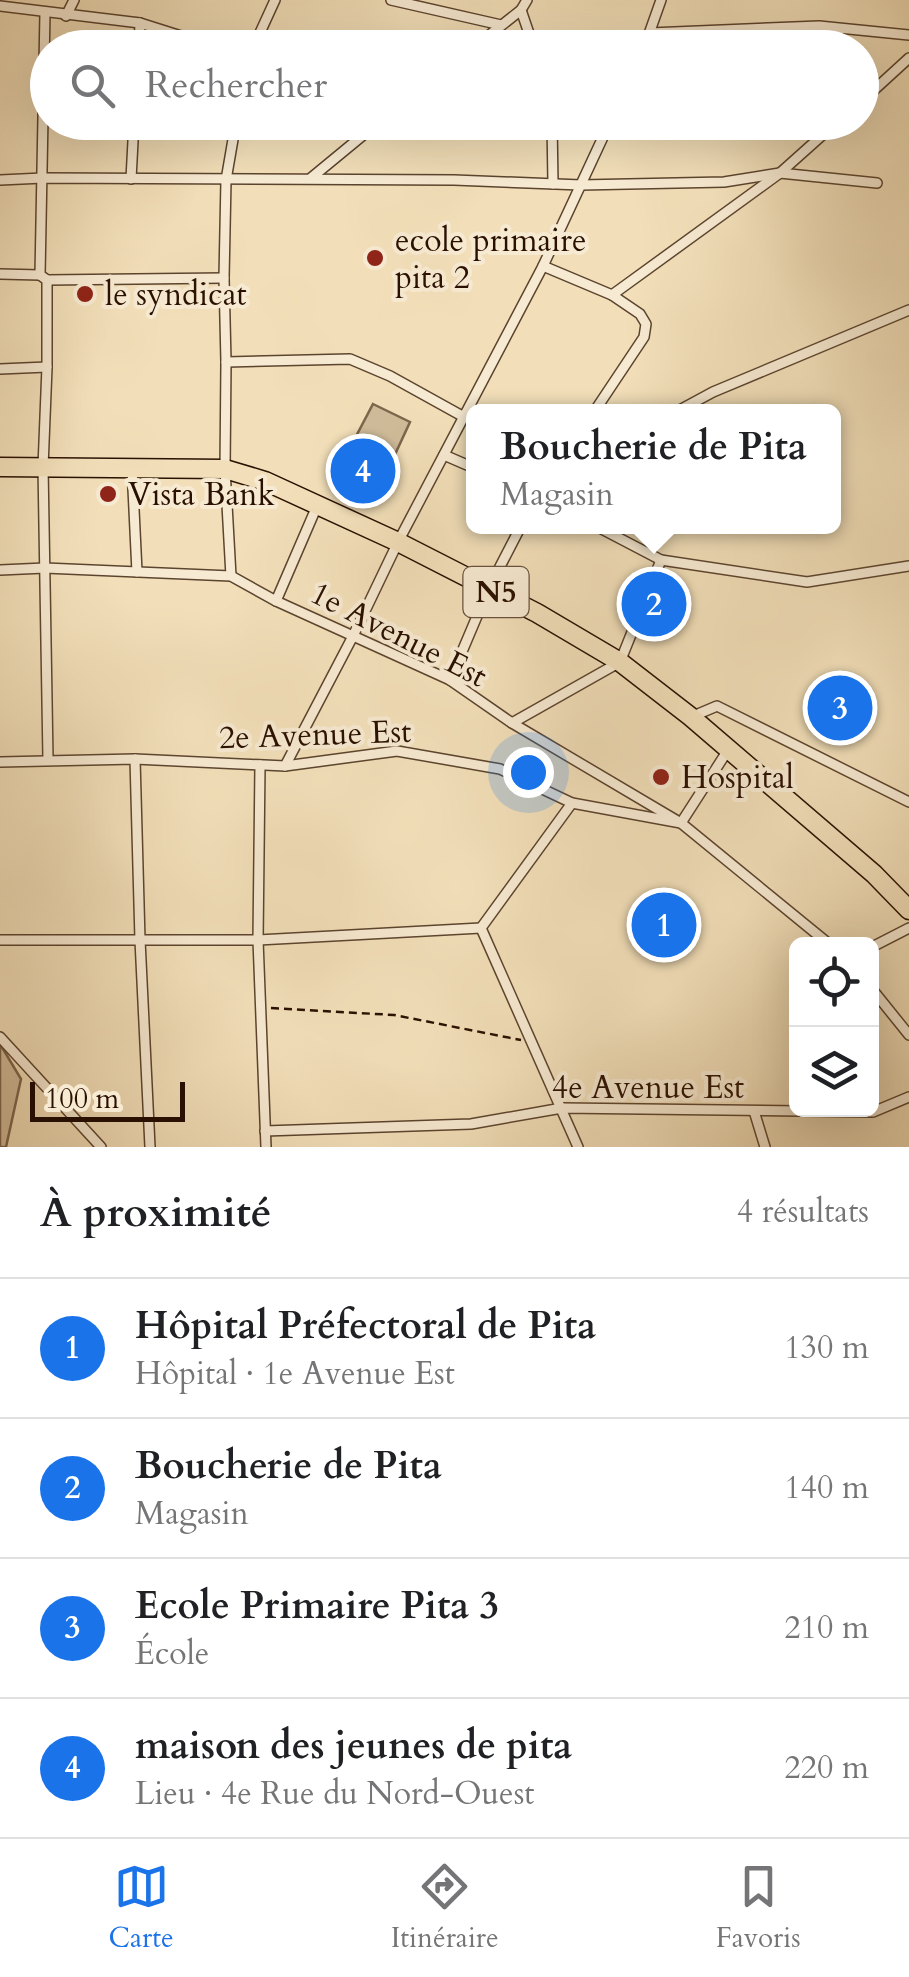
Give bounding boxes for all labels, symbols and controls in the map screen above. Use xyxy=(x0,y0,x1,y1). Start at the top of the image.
search box xyxy=(30,30,879,140)
icon: search xyxy=(65,58,120,113)
text: Rechercher xyxy=(145,59,327,111)
place label: ecole primaire pita 2 xyxy=(395,219,586,300)
marker: ecole primaire pita 2 xyxy=(364,247,386,269)
place label: le syndicat xyxy=(105,273,247,317)
marker: le syndicat xyxy=(74,283,96,305)
popup xyxy=(466,404,841,534)
text: Boucherie de Pita xyxy=(500,421,807,473)
pin: 4 xyxy=(330,434,396,508)
place label: Vista Bank xyxy=(128,473,275,517)
text: Magasin xyxy=(500,473,614,517)
marker: Vista Bank xyxy=(97,483,119,505)
pin: 2 xyxy=(622,566,686,642)
road number: N5 xyxy=(464,567,528,617)
street label: 1e Avenue Est xyxy=(303,572,494,698)
pin: 3 xyxy=(808,670,872,746)
street label: 2e Avenue Est xyxy=(218,710,412,760)
your location xyxy=(503,747,554,798)
place label: Hospital xyxy=(681,756,794,800)
marker: Hospital xyxy=(650,766,672,788)
pin: 1 xyxy=(632,888,696,962)
map controls xyxy=(789,937,879,1117)
button: locate xyxy=(789,937,879,1027)
button: layers xyxy=(789,1027,879,1117)
street label: 4e Avenue Est xyxy=(552,1066,744,1110)
scale bar xyxy=(30,1077,185,1122)
text: 100 m xyxy=(45,1080,119,1118)
text: À proximité xyxy=(40,1184,272,1241)
text: 4 résultats xyxy=(737,1190,869,1234)
text: Hôpital Préfectoral de Pita xyxy=(135,1300,596,1352)
text: 1 xyxy=(64,1326,81,1370)
text: 130 m xyxy=(784,1326,869,1370)
text: Hôpital · 1e Avenue Est xyxy=(135,1352,455,1396)
text: Boucherie de Pita xyxy=(135,1440,442,1492)
text: 2 xyxy=(64,1466,81,1510)
text: 140 m xyxy=(784,1466,869,1510)
text: Magasin xyxy=(135,1492,249,1536)
text: Ecole Primaire Pita 3 xyxy=(135,1580,499,1632)
text: 3 xyxy=(64,1606,81,1650)
text: 210 m xyxy=(784,1606,869,1650)
text: École xyxy=(135,1632,209,1676)
text: maison des jeunes de pita xyxy=(135,1720,572,1772)
text: 4 xyxy=(64,1746,81,1790)
text: 220 m xyxy=(784,1746,869,1790)
text: Lieu · 4e Rue du Nord-Ouest xyxy=(135,1772,534,1816)
tab: Carte xyxy=(108,1859,174,1957)
tab: Itinéraire xyxy=(391,1859,499,1957)
tab: Favoris xyxy=(716,1859,801,1957)

